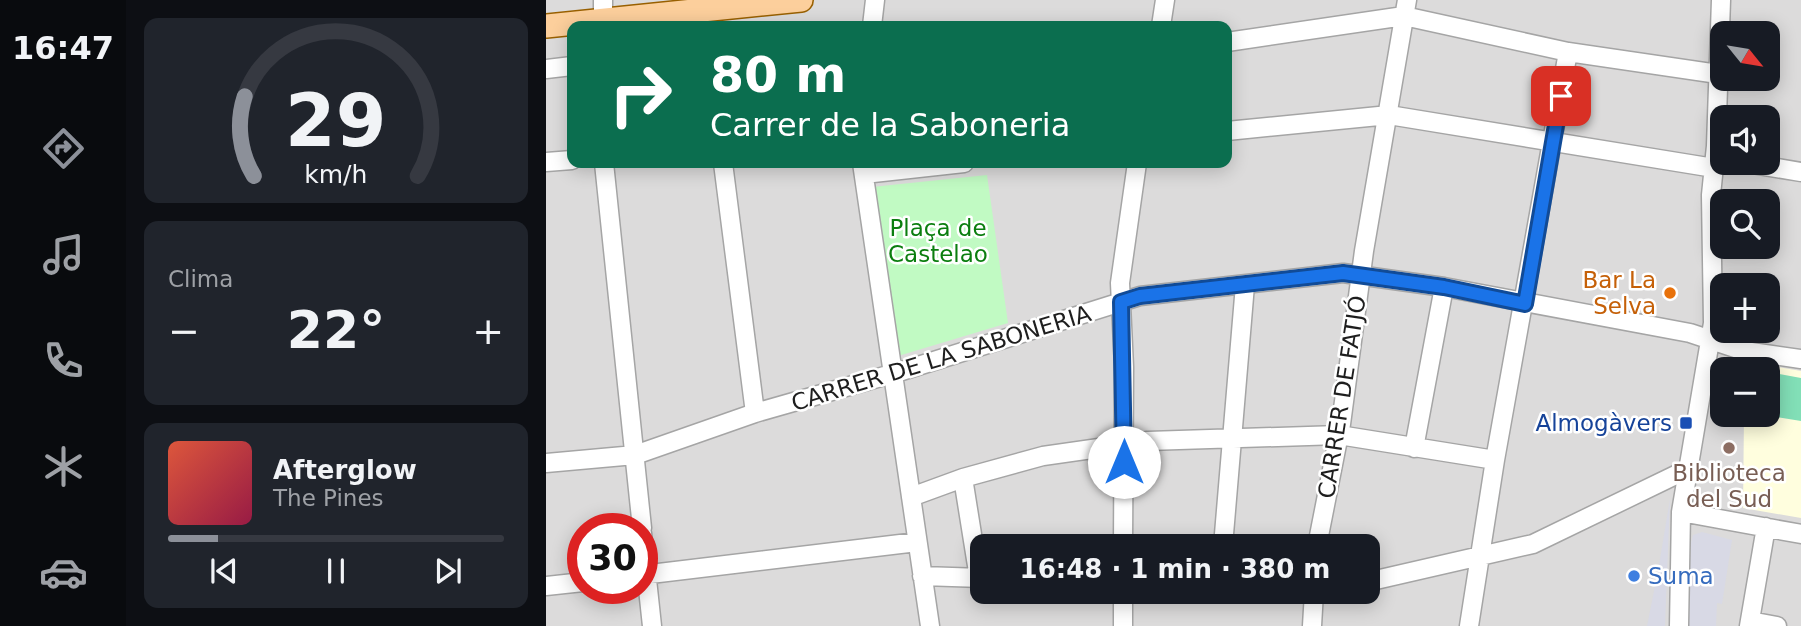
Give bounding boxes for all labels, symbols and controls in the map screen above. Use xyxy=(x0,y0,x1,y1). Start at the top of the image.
north arrow xyxy=(1710,21,1780,91)
map controls xyxy=(1710,21,1780,427)
text: 16:47 xyxy=(12,29,114,67)
text: 80 m xyxy=(710,47,846,104)
icon: right xyxy=(595,49,686,140)
pin xyxy=(1531,66,1591,126)
icon: arrive xyxy=(1542,77,1580,115)
text: 29 xyxy=(285,79,387,164)
button: sound xyxy=(1710,105,1780,175)
text: Carrer de la Saboneria xyxy=(710,106,1070,144)
icon: directions xyxy=(39,124,88,173)
text: km/h xyxy=(304,160,368,189)
button: search xyxy=(1710,189,1780,259)
park label: Plaça de Castelao xyxy=(888,215,988,267)
icon: music xyxy=(39,230,88,279)
text: Clima xyxy=(168,266,233,292)
place label: Bar La Selva xyxy=(1582,267,1656,319)
button: + xyxy=(1710,273,1780,343)
marker: Bar La Selva xyxy=(1662,285,1678,301)
street label: CARRER DE FATJÓ xyxy=(1312,294,1371,500)
text: 22° xyxy=(287,300,385,360)
street label: CARRER DE LA SABONERIA xyxy=(788,300,1094,416)
text: − xyxy=(168,309,200,353)
text: + xyxy=(472,309,504,353)
icon: phone xyxy=(39,336,88,385)
button: − xyxy=(1710,357,1780,427)
place label: Almogàvers xyxy=(1536,410,1672,436)
marker: Almogàvers xyxy=(1678,415,1694,431)
position arrow xyxy=(1087,425,1161,499)
marker: Biblioteca del Sud xyxy=(1721,440,1737,456)
icon: climate xyxy=(39,442,88,491)
text: Afterglow xyxy=(273,455,417,485)
place label: Biblioteca del Sud xyxy=(1672,460,1786,512)
text: The Pines xyxy=(273,485,384,511)
speed limit sign: 30 xyxy=(567,513,658,604)
icon: car xyxy=(39,548,88,597)
icon: previous xyxy=(205,552,243,590)
icon: pause xyxy=(317,552,355,590)
icon: next xyxy=(429,552,467,590)
text: 16:48 · 1 min · 380 m xyxy=(1020,554,1330,584)
place label: Suma xyxy=(1648,563,1714,589)
marker: Suma xyxy=(1626,568,1642,584)

